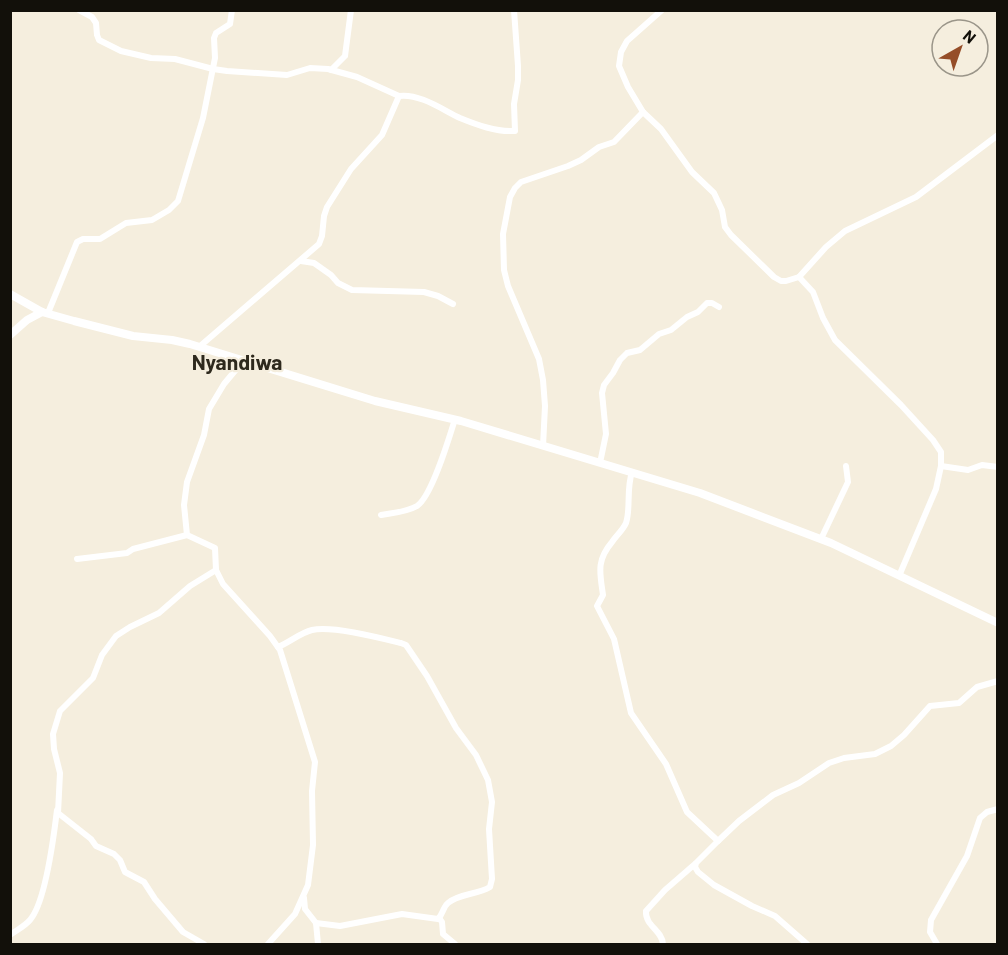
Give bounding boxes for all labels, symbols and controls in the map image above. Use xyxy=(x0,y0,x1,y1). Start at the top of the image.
north arrow xyxy=(930,18,990,78)
text: N xyxy=(960,25,980,47)
district label: Nyandiwa xyxy=(192,349,282,374)

